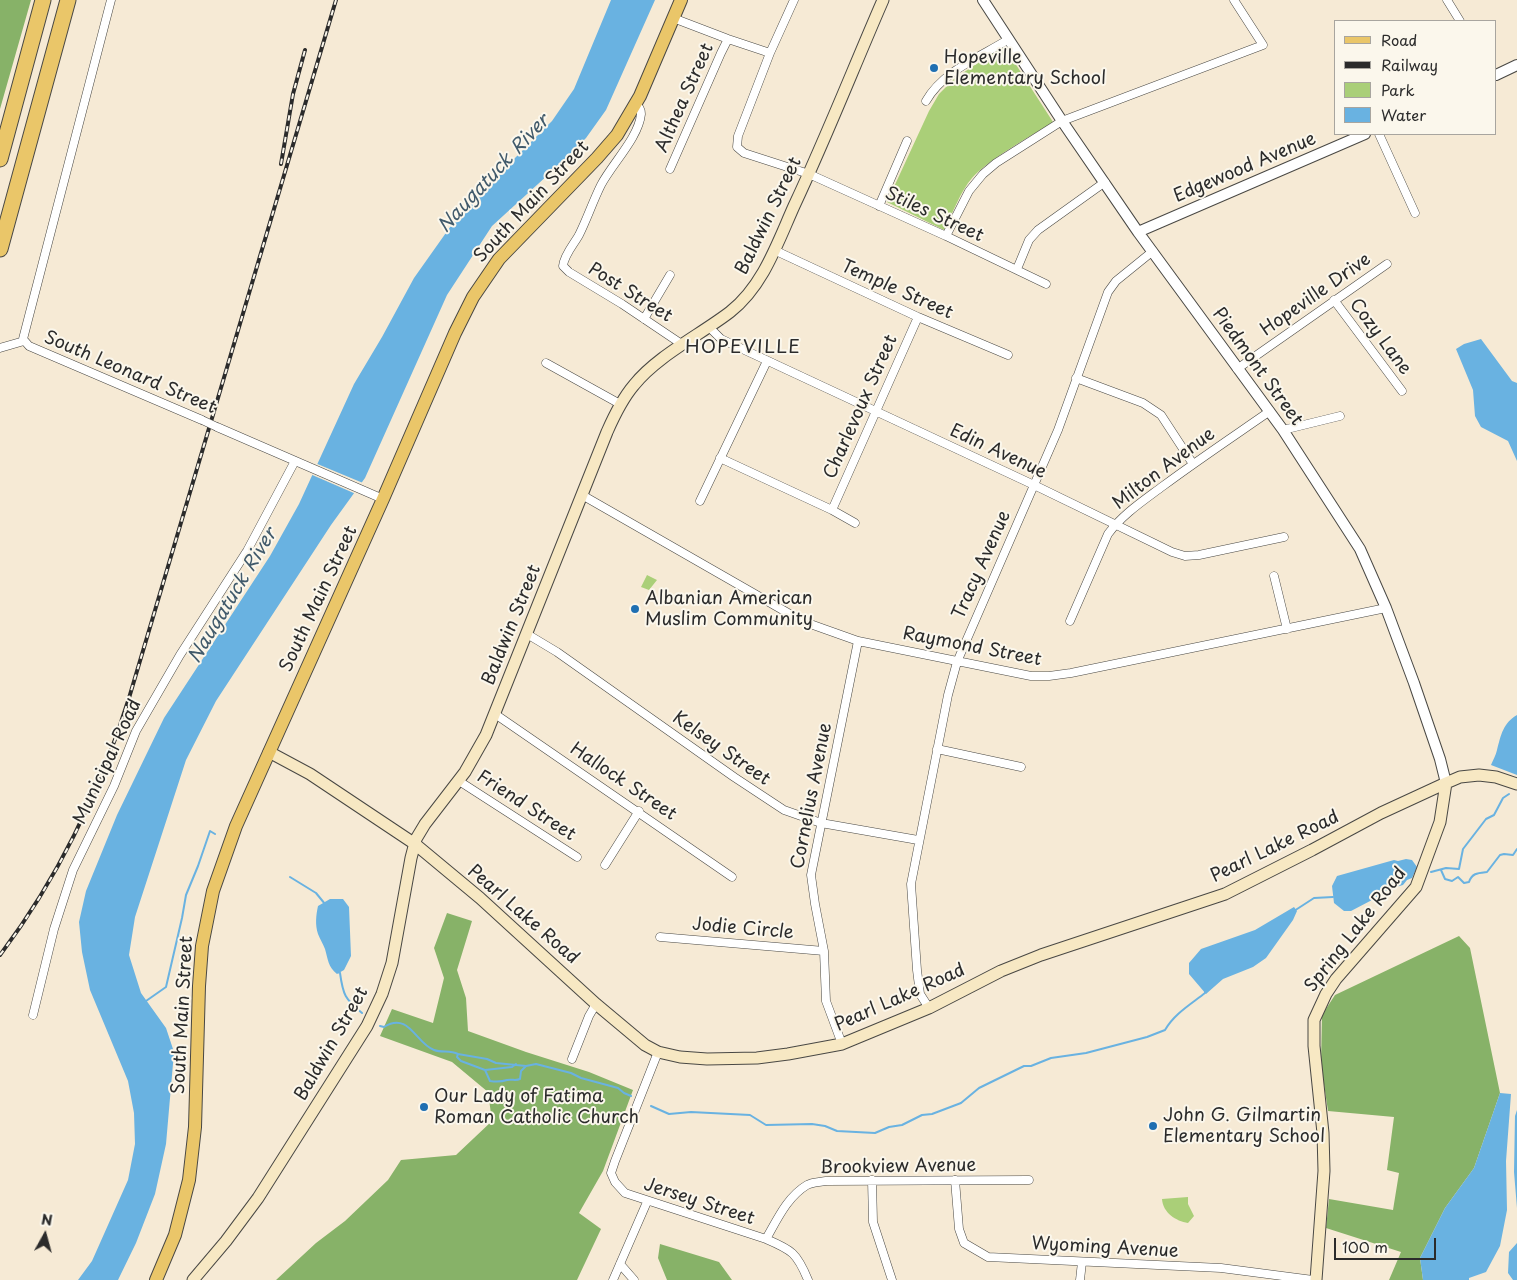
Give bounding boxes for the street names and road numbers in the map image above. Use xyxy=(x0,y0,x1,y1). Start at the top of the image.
street label: Althea Street xyxy=(651,40,719,156)
street label: Edgewood Avenue xyxy=(1171,128,1319,208)
street label: South Main Street xyxy=(470,137,594,267)
street label: Baldwin Street xyxy=(731,154,807,278)
street label: Stiles Street xyxy=(881,183,987,247)
street label: Hopeville Drive xyxy=(1257,249,1375,341)
street label: Temple Street xyxy=(838,256,956,324)
street label: Post Street xyxy=(584,259,676,327)
street label: Cozy Lane xyxy=(1344,295,1416,379)
street label: Piedmont Street xyxy=(1207,304,1307,430)
street label: South Leonard Street xyxy=(41,327,219,419)
street label: Charlevoux Street xyxy=(820,332,902,482)
street label: Edin Avenue xyxy=(946,420,1050,484)
street label: Milton Avenue xyxy=(1109,424,1219,514)
street label: Tracy Avenue xyxy=(948,507,1016,623)
street label: South Main Street xyxy=(276,523,362,675)
street label: Baldwin Street xyxy=(478,562,546,688)
street label: Raymond Street xyxy=(901,623,1043,671)
street label: Municipal Road xyxy=(70,696,146,828)
street label: Kelsey Street xyxy=(668,707,774,791)
street label: Cornelius Avenue xyxy=(787,721,837,871)
street label: Hallock Street xyxy=(566,738,680,826)
street label: Friend Street xyxy=(473,766,579,846)
street label: Pearl Lake Road xyxy=(1207,807,1343,887)
street label: Pearl Lake Road xyxy=(463,861,583,969)
street label: Spring Lake Road xyxy=(1301,863,1411,997)
street label: Jodie Circle xyxy=(691,914,795,944)
street label: South Main Street xyxy=(168,935,198,1095)
street label: Pearl Lake Road xyxy=(832,960,968,1036)
street label: Baldwin Street xyxy=(291,983,373,1105)
street label: Brookview Avenue xyxy=(820,1155,976,1179)
street label: Jersey Street xyxy=(641,1174,757,1230)
street label: Wyoming Avenue xyxy=(1031,1233,1179,1263)

